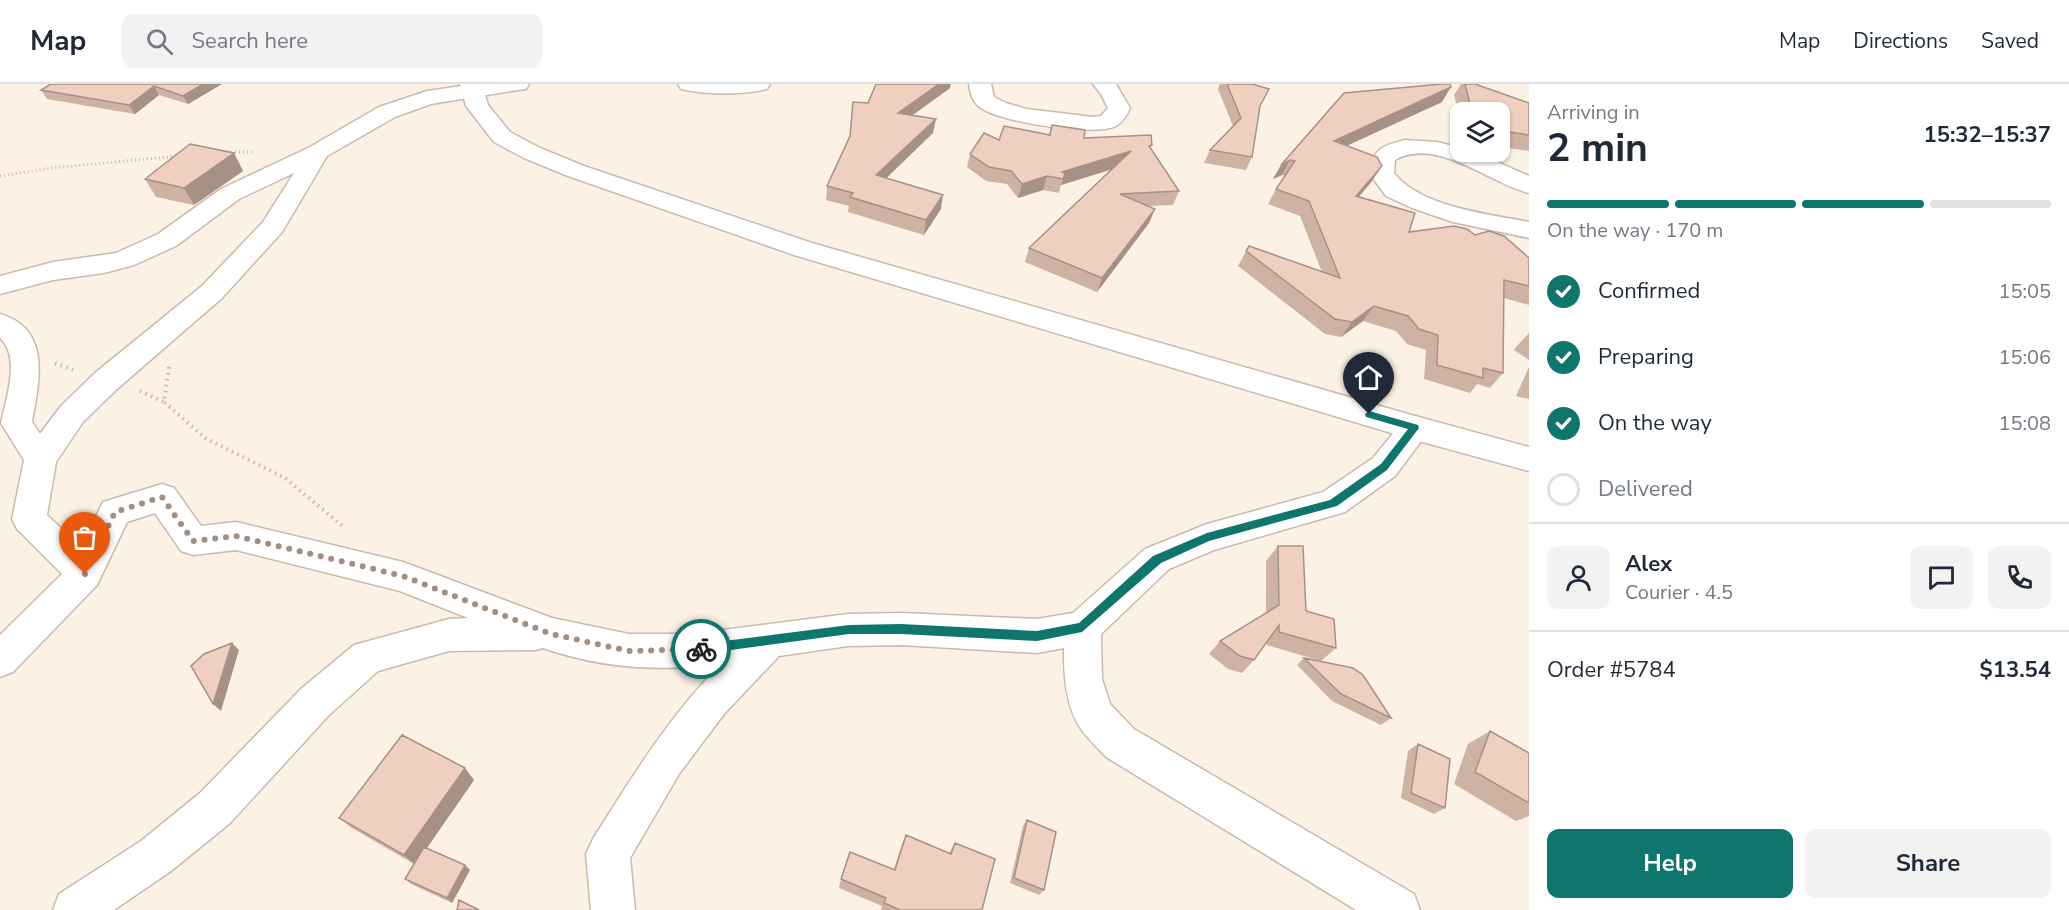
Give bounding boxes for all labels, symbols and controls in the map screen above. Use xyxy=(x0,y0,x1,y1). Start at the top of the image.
search box xyxy=(122,14,542,68)
text: Map xyxy=(30,22,86,60)
icon: search xyxy=(143,25,176,58)
text: Search here xyxy=(191,26,308,56)
text: Map xyxy=(1779,27,1820,55)
text: Directions xyxy=(1853,27,1948,55)
text: Saved xyxy=(1981,27,2039,55)
text: Arriving in xyxy=(1547,99,1640,126)
map controls xyxy=(1450,102,1510,162)
button: layers xyxy=(1450,102,1510,162)
text: 15:32–15:37 xyxy=(1923,120,2051,150)
text: 2 min xyxy=(1547,122,1648,175)
text: On the way · 170 m xyxy=(1547,217,1723,244)
icon: check xyxy=(1547,275,1580,308)
text: Confirmed xyxy=(1598,276,1700,306)
text: 15:05 xyxy=(1998,278,2051,305)
icon: check xyxy=(1547,341,1580,374)
text: Preparing xyxy=(1598,342,1694,372)
text: 15:06 xyxy=(1998,344,2051,371)
pin xyxy=(1343,352,1394,414)
icon: home xyxy=(1352,361,1385,394)
icon: check xyxy=(1547,407,1580,440)
text: On the way xyxy=(1598,408,1712,438)
text: 15:08 xyxy=(1998,410,2051,437)
text: Delivered xyxy=(1598,474,1693,504)
pin xyxy=(59,512,110,574)
icon: bag xyxy=(68,521,101,554)
button: person xyxy=(1547,546,1610,609)
button: chat xyxy=(1910,546,1973,609)
button: phone xyxy=(1988,546,2051,609)
text: Alex xyxy=(1625,549,1672,579)
text: Courier · 4.5 xyxy=(1625,579,1733,606)
courier xyxy=(671,619,731,679)
icon: bike xyxy=(685,633,718,666)
text: Order #5784 xyxy=(1547,655,1676,685)
text: $13.54 xyxy=(1980,655,2051,685)
button: Help xyxy=(1547,829,1793,898)
button: Share xyxy=(1805,829,2051,898)

